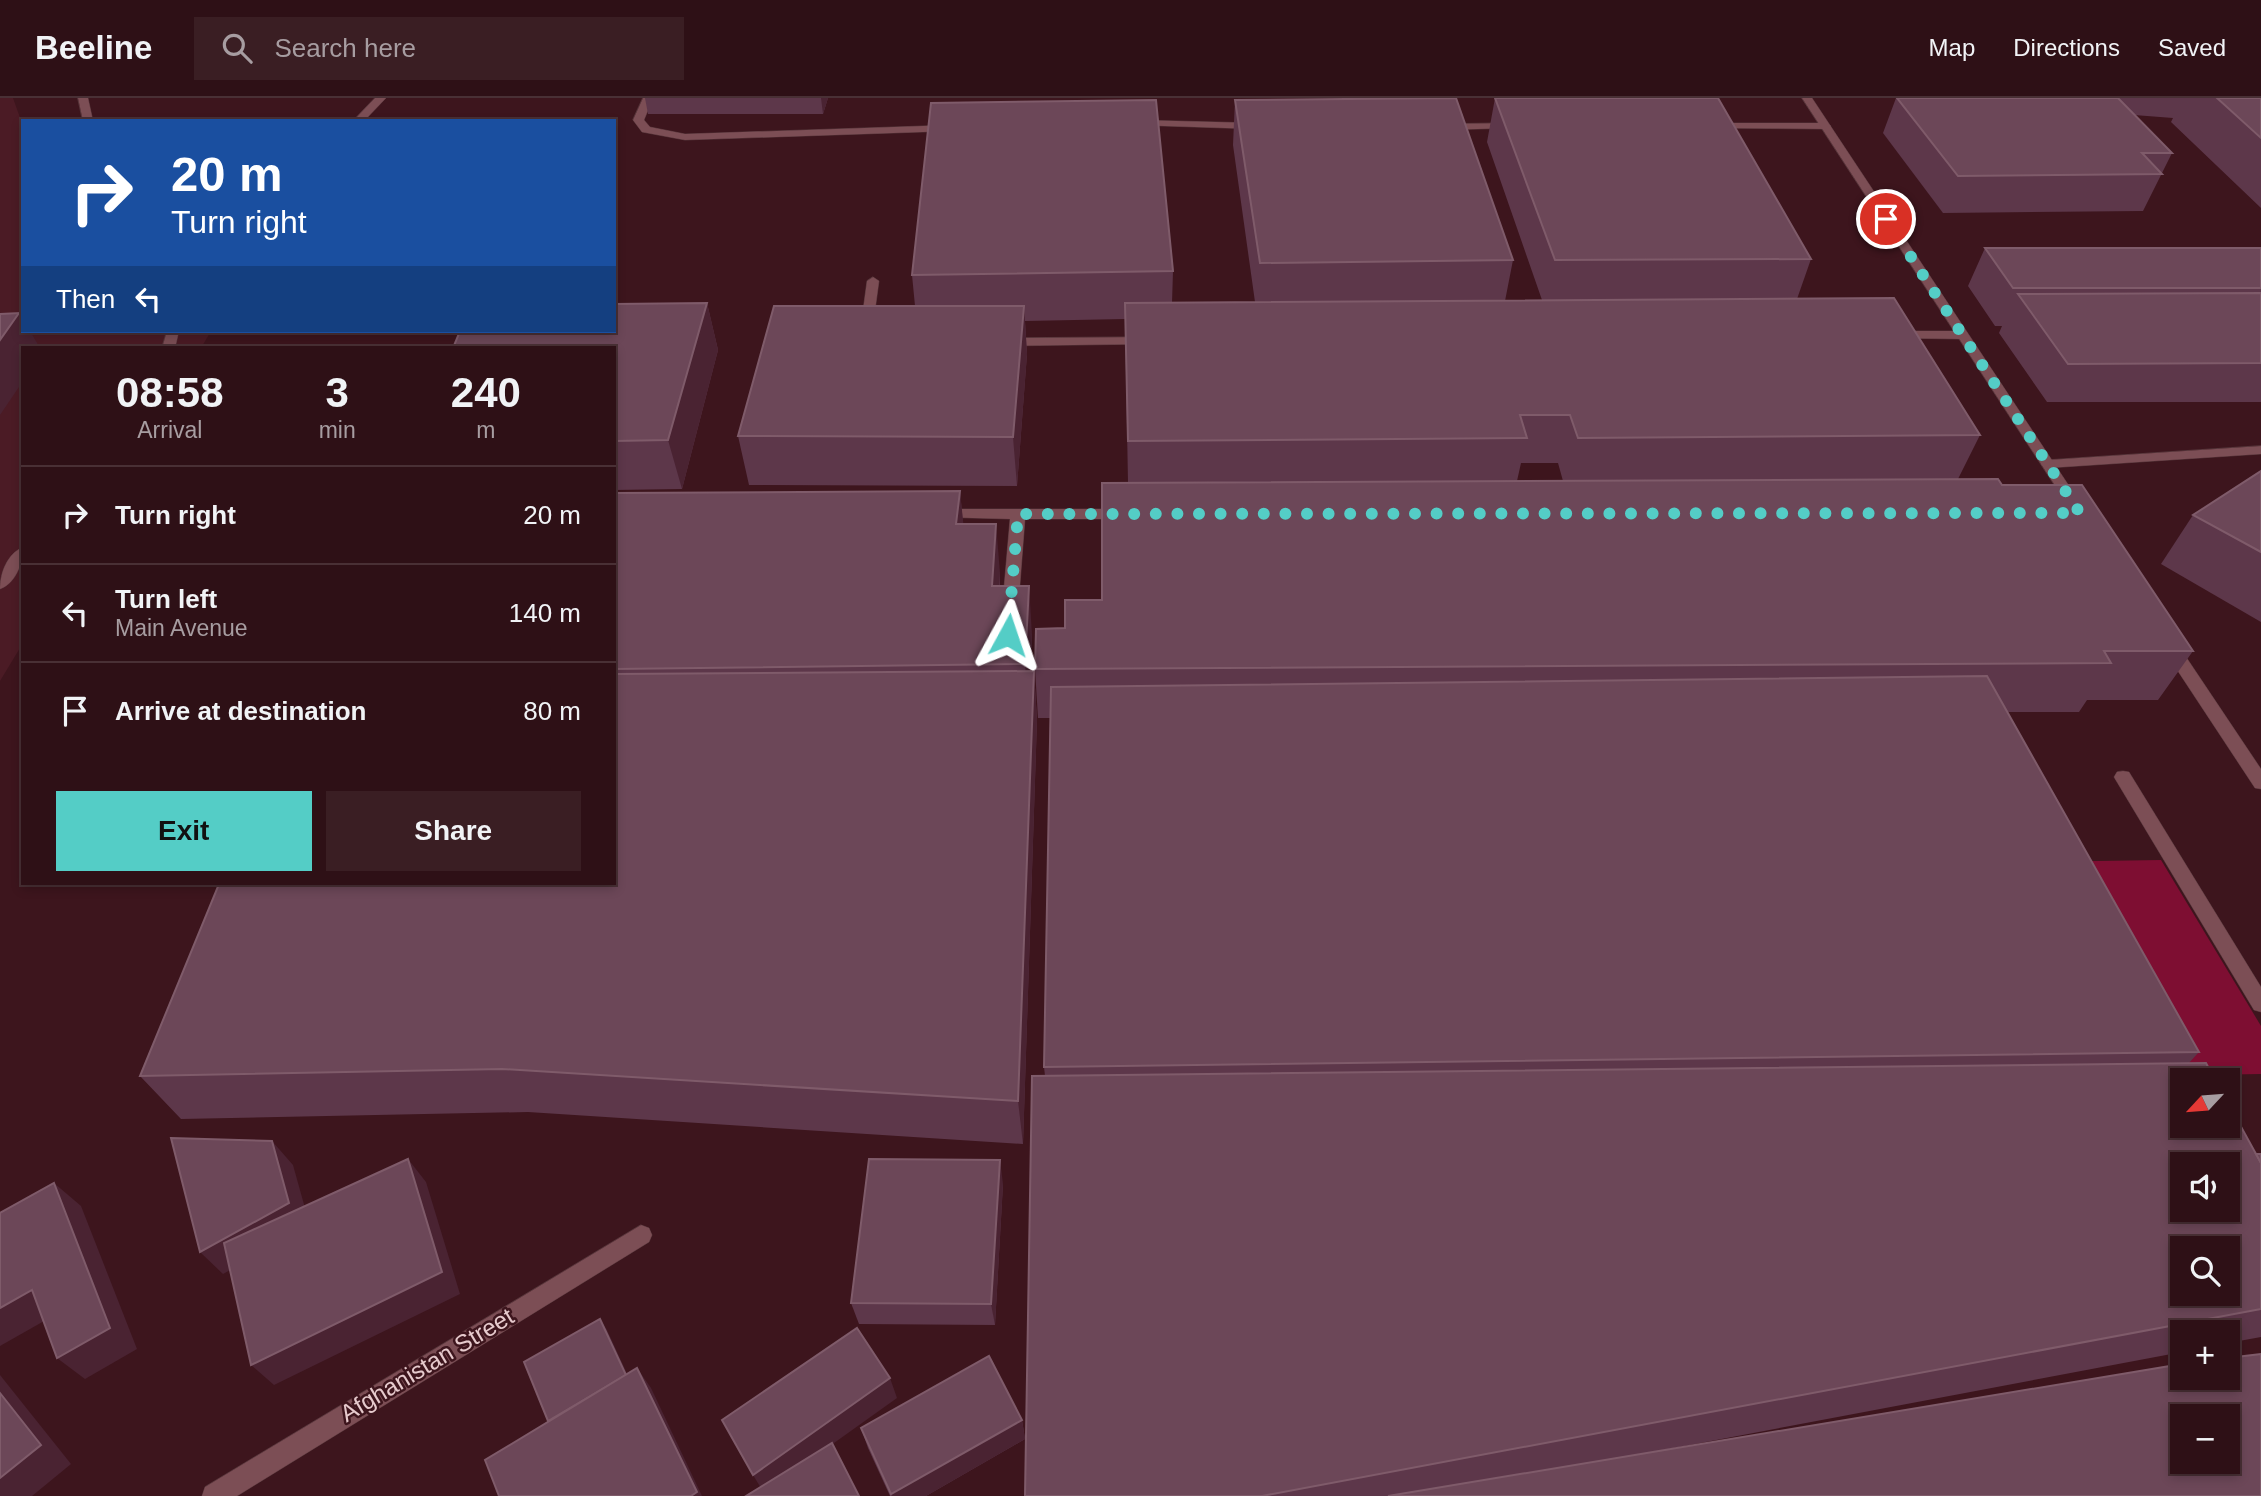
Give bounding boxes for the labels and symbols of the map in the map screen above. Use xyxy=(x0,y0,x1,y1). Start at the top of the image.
pin xyxy=(1856,189,1916,249)
position arrow xyxy=(971,598,1045,672)
north arrow xyxy=(2170,1068,2240,1138)
street label: Afghanistan Street xyxy=(335,1302,519,1427)

